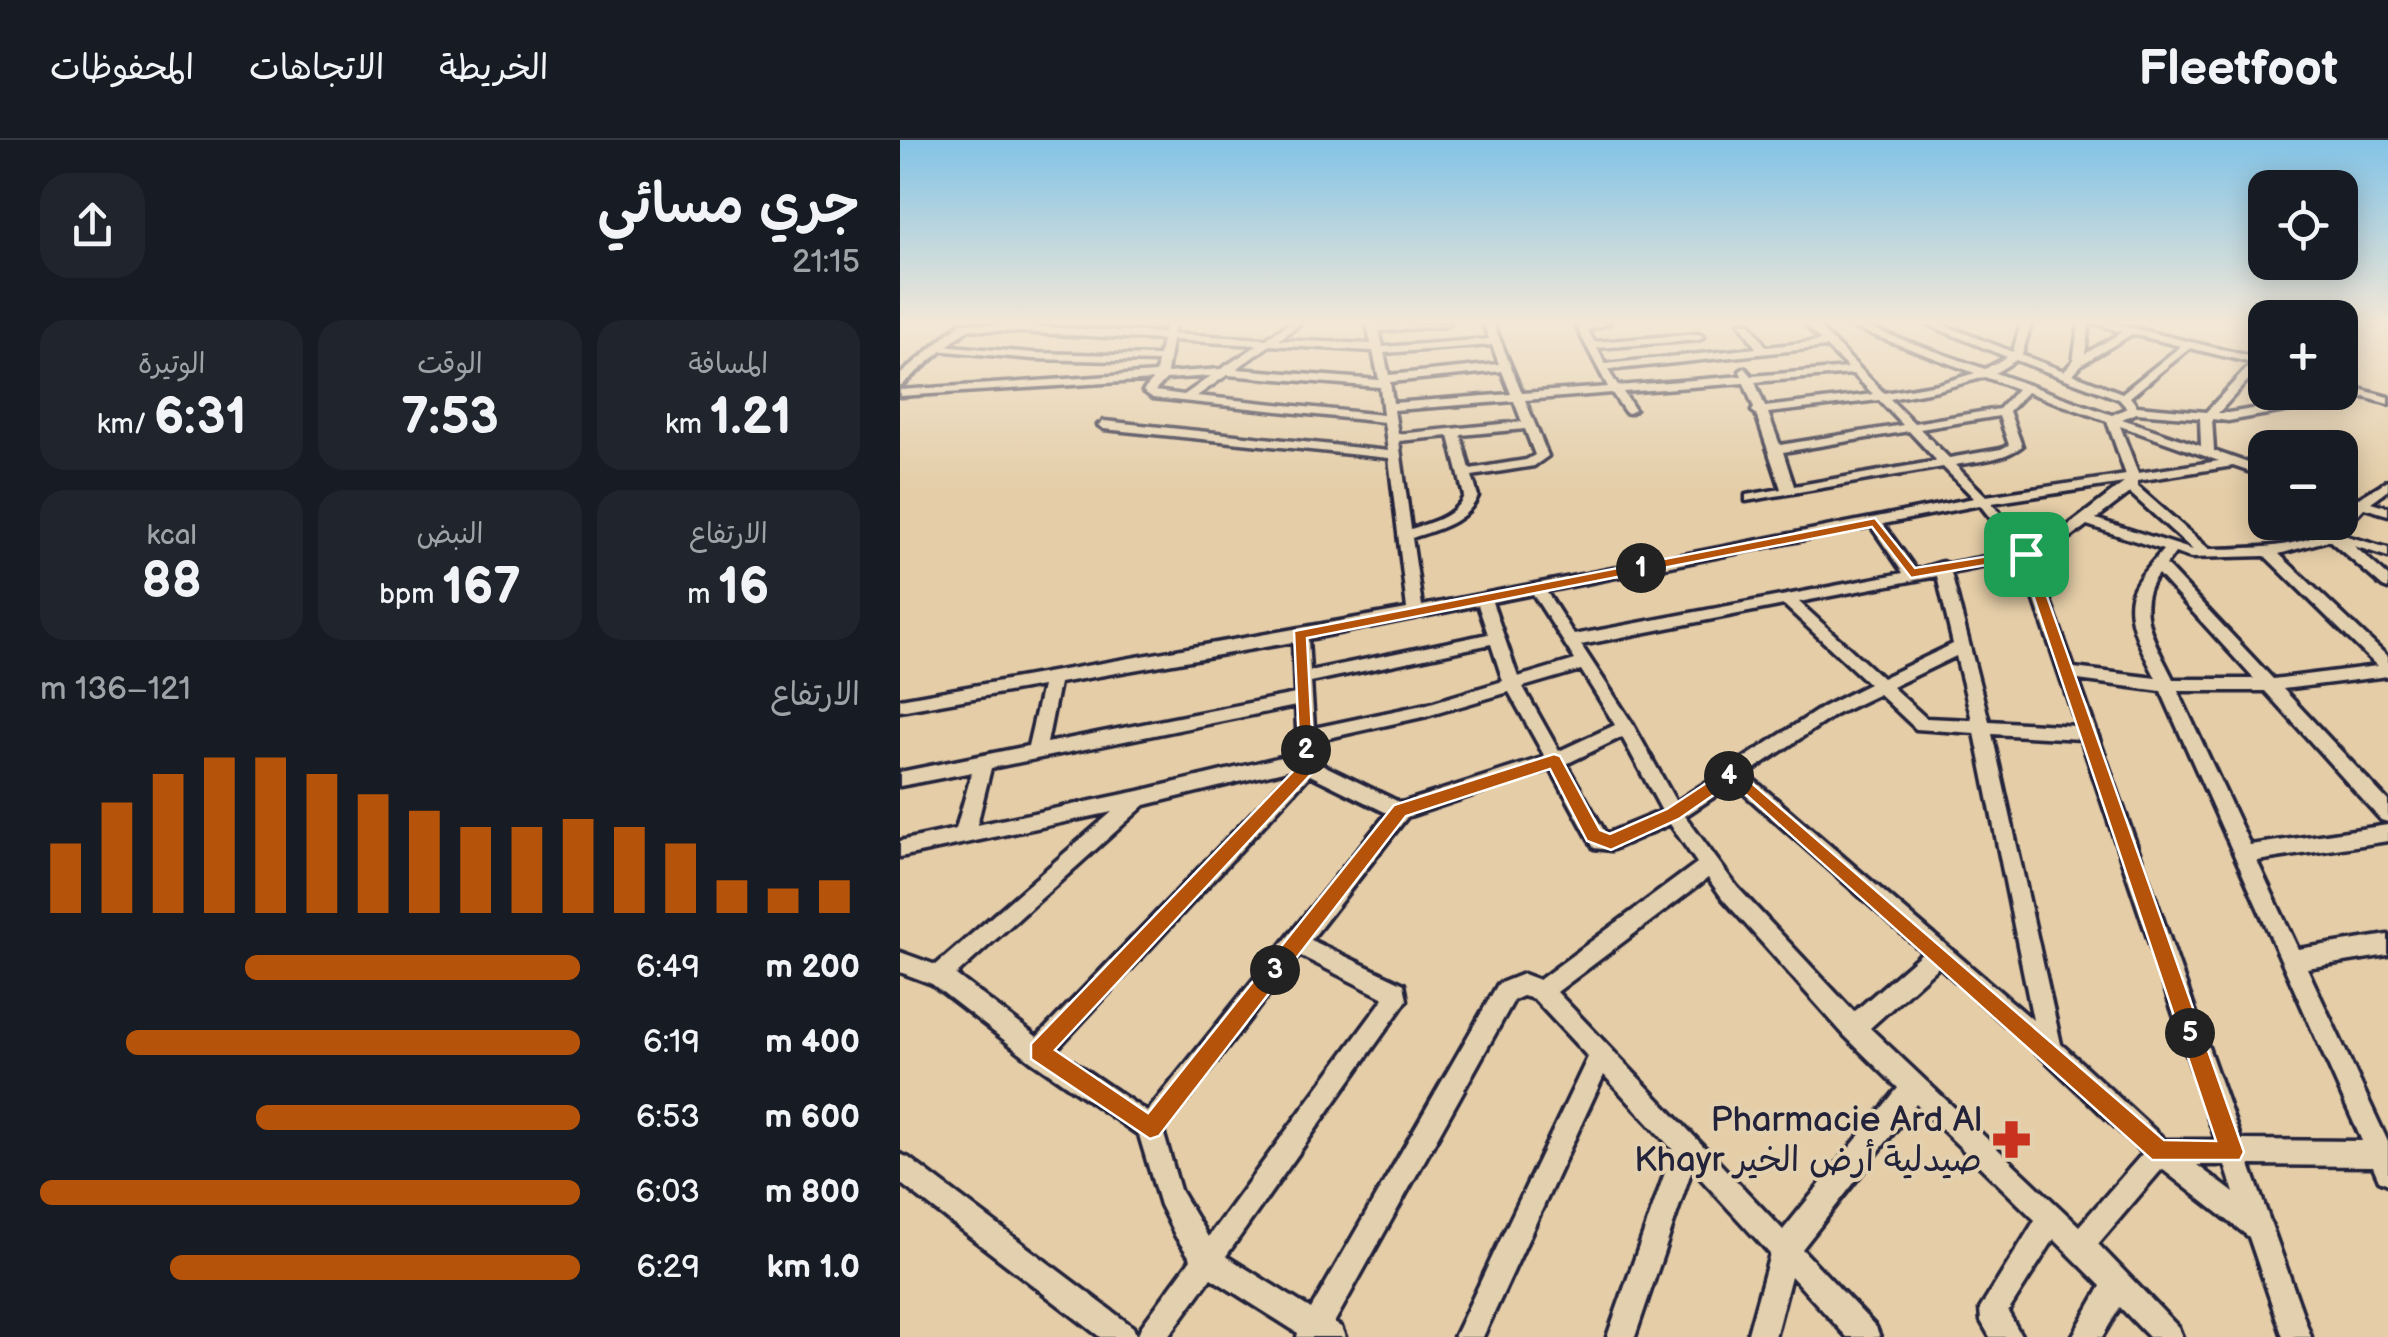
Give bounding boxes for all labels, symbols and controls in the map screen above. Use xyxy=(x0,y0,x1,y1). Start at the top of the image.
text: Fleetfoot xyxy=(2138,41,2338,98)
text: المحفوظات xyxy=(50,47,194,90)
text: الاتجاهات xyxy=(249,47,384,90)
text: الخريطة xyxy=(439,47,548,90)
map controls xyxy=(2248,170,2358,540)
button: locate xyxy=(2248,170,2358,280)
text: جري مسائي xyxy=(597,172,860,239)
button: share xyxy=(40,173,145,278)
text: 21:15 xyxy=(792,243,860,282)
button: + xyxy=(2248,300,2358,410)
text: الوتيرة xyxy=(138,348,205,381)
text: الوقت xyxy=(417,348,483,381)
text: المسافة xyxy=(688,348,768,381)
text: 6:31 xyxy=(154,388,247,448)
text: 7:53 xyxy=(401,388,499,448)
text: 1.21 xyxy=(710,388,792,448)
text: /km xyxy=(97,408,154,441)
text: km xyxy=(665,408,710,441)
button: − xyxy=(2248,430,2358,540)
pin xyxy=(1984,512,2069,597)
text: النبض xyxy=(417,518,483,551)
text: الارتفاع xyxy=(689,518,768,551)
text: kcal xyxy=(147,519,197,552)
icon: arrive xyxy=(1999,527,2054,582)
pin: 1 xyxy=(1616,543,1666,593)
text: 1 xyxy=(1635,551,1647,584)
text: 88 xyxy=(142,552,202,612)
text: 167 xyxy=(442,558,521,618)
text: 16 xyxy=(718,558,769,618)
text: bpm xyxy=(379,578,442,611)
text: m xyxy=(687,578,718,611)
text: 121–136 m xyxy=(40,670,191,709)
text: الارتفاع xyxy=(770,676,860,715)
pin: 2 xyxy=(1281,725,1331,775)
text: 2 xyxy=(1298,733,1314,766)
pin: 4 xyxy=(1704,751,1754,801)
text: 4 xyxy=(1721,759,1737,792)
pin: 3 xyxy=(1250,945,1300,995)
text: 6:49 xyxy=(636,948,700,987)
text: 200 m xyxy=(766,948,860,987)
text: 3 xyxy=(1267,953,1283,986)
pin: 5 xyxy=(2165,1008,2215,1058)
text: 5 xyxy=(2182,1016,2198,1049)
text: 6:19 xyxy=(643,1023,700,1062)
text: 400 m xyxy=(765,1023,860,1062)
text: 6:53 xyxy=(636,1098,700,1137)
text: 600 m xyxy=(765,1098,860,1137)
place label: Pharmacie Ard Al Khayr صيدلية أرض الخير xyxy=(1634,1099,1982,1182)
pharmacy icon: Pharmacie Ard Al Khayr صيدلية أرض الخير xyxy=(1991,1119,2033,1161)
text: 6:03 xyxy=(635,1173,700,1212)
text: 800 m xyxy=(765,1173,860,1212)
text: 6:29 xyxy=(637,1248,700,1287)
text: 1.0 km xyxy=(767,1248,860,1287)

